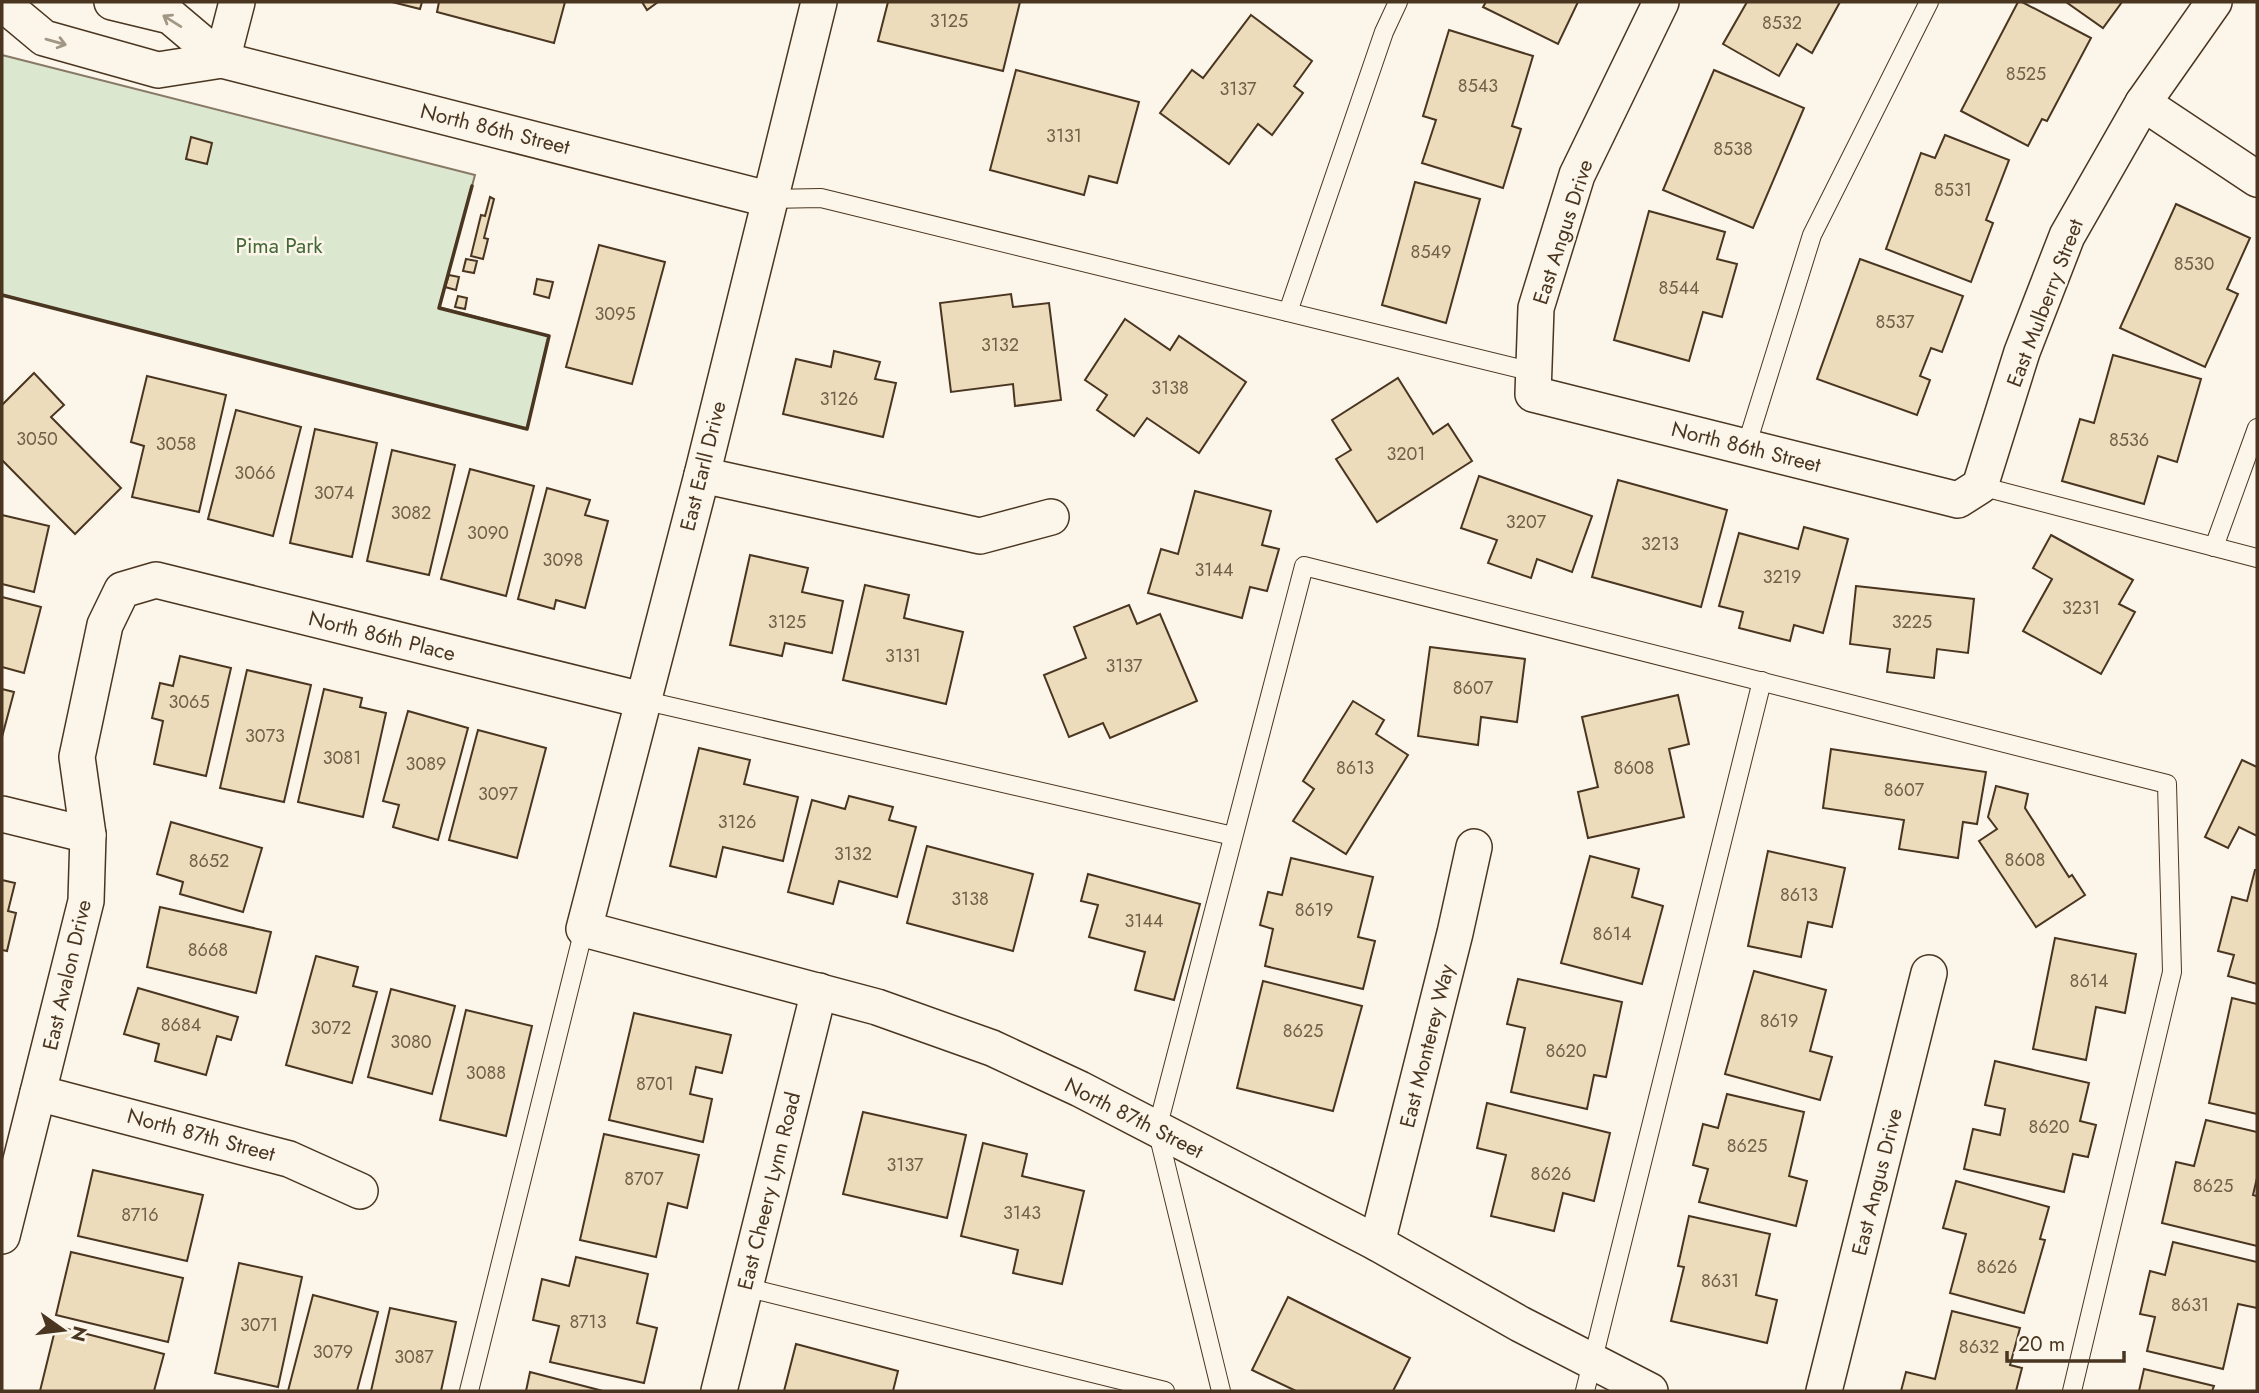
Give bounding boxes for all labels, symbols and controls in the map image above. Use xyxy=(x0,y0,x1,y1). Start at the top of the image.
house number: 3125 xyxy=(930,8,968,34)
house number: 8532 xyxy=(1762,10,1802,36)
one-way arrow xyxy=(163,13,183,27)
one-way arrow xyxy=(45,36,67,49)
house number: 8525 xyxy=(2006,61,2046,87)
house number: 8543 xyxy=(1458,73,1498,99)
house number: 3137 xyxy=(1220,76,1257,102)
street label: North 86th Street xyxy=(417,96,573,162)
house number: 3131 xyxy=(1046,123,1082,149)
house number: 8538 xyxy=(1713,136,1753,162)
street label: East Angus Drive xyxy=(1525,155,1601,308)
house number: 8531 xyxy=(1934,177,1972,203)
street label: East Mulberry Street xyxy=(1999,215,2091,391)
park label: Pima Park xyxy=(235,231,323,261)
house number: 8549 xyxy=(1411,239,1451,265)
house number: 8530 xyxy=(2174,251,2215,277)
house number: 8544 xyxy=(1659,275,1699,301)
house number: 3095 xyxy=(594,301,636,327)
house number: 8537 xyxy=(1876,309,1915,335)
house number: 3132 xyxy=(981,332,1019,358)
house number: 3138 xyxy=(1151,375,1189,401)
house number: 3126 xyxy=(820,386,858,412)
street label: East Earll Drive xyxy=(672,398,734,534)
street label: North 86th Street xyxy=(1668,414,1824,480)
house number: 3050 xyxy=(16,426,58,452)
house number: 8536 xyxy=(2109,427,2149,453)
house number: 3058 xyxy=(156,431,196,457)
house number: 3201 xyxy=(1387,441,1425,467)
house number: 3066 xyxy=(234,460,276,486)
house number: 3074 xyxy=(314,480,354,506)
house number: 3082 xyxy=(391,500,431,526)
house number: 3207 xyxy=(1506,509,1547,535)
house number: 3090 xyxy=(467,520,509,546)
house number: 3213 xyxy=(1641,531,1679,557)
house number: 3098 xyxy=(543,547,583,573)
house number: 3144 xyxy=(1195,557,1233,583)
house number: 3219 xyxy=(1763,564,1801,590)
house number: 3231 xyxy=(2062,595,2100,621)
street label: North 86th Place xyxy=(305,603,459,669)
house number: 3125 xyxy=(768,609,806,635)
house number: 3225 xyxy=(1892,609,1932,635)
house number: 3131 xyxy=(885,643,921,669)
house number: 3137 xyxy=(1106,653,1143,679)
house number: 8607 xyxy=(1453,675,1494,701)
house number: 3065 xyxy=(168,689,210,715)
house number: 3073 xyxy=(245,723,285,749)
house number: 3081 xyxy=(323,745,361,771)
house number: 3089 xyxy=(406,751,446,777)
house number: 8613 xyxy=(1336,755,1374,781)
house number: 8608 xyxy=(1614,755,1654,781)
house number: 8607 xyxy=(1884,777,1925,803)
house number: 3097 xyxy=(478,781,519,807)
house number: 3126 xyxy=(718,809,756,835)
house number: 3132 xyxy=(834,841,872,867)
house number: 8608 xyxy=(2005,847,2045,873)
house number: 8652 xyxy=(189,848,229,874)
house number: 8613 xyxy=(1780,882,1818,908)
house number: 3138 xyxy=(951,886,989,912)
street label: East Avalon Drive xyxy=(35,896,99,1053)
house number: 8619 xyxy=(1295,897,1333,923)
house number: 3144 xyxy=(1125,908,1163,934)
house number: 8614 xyxy=(1593,921,1631,947)
house number: 8668 xyxy=(188,937,228,963)
street label: East Monterey Way xyxy=(1392,960,1462,1131)
house number: 8614 xyxy=(2070,968,2108,994)
house number: 8619 xyxy=(1760,1008,1798,1034)
house number: 8684 xyxy=(161,1012,201,1038)
house number: 3072 xyxy=(311,1015,351,1041)
house number: 8625 xyxy=(1283,1018,1323,1044)
house number: 3080 xyxy=(390,1029,432,1055)
house number: 8620 xyxy=(1545,1038,1587,1064)
house number: 3088 xyxy=(466,1060,506,1086)
street label: North 87th Street xyxy=(1059,1070,1209,1166)
house number: 8701 xyxy=(636,1071,674,1097)
street label: East Cheery Lynn Road xyxy=(730,1089,808,1293)
street label: North 87th Street xyxy=(124,1101,278,1169)
street label: East Angus Drive xyxy=(1844,1105,1910,1259)
house number: 8620 xyxy=(2028,1114,2070,1140)
house number: 8625 xyxy=(1727,1133,1767,1159)
house number: 3137 xyxy=(887,1152,924,1178)
house number: 8626 xyxy=(1531,1161,1571,1187)
house number: 8707 xyxy=(624,1166,664,1192)
house number: 8625 xyxy=(2193,1173,2233,1199)
house number: 3143 xyxy=(1003,1200,1041,1226)
house number: 8716 xyxy=(121,1202,159,1228)
house number: 8626 xyxy=(1977,1254,2017,1280)
house number: 8631 xyxy=(1701,1268,1739,1294)
house number: 8631 xyxy=(2171,1292,2209,1318)
north arrow xyxy=(28,1295,98,1365)
house number: 8713 xyxy=(570,1309,607,1335)
house number: 3071 xyxy=(240,1312,278,1338)
scale bar xyxy=(2007,1320,2124,1364)
text: N xyxy=(64,1323,94,1345)
text: 20 m xyxy=(2018,1329,2065,1359)
house number: 8632 xyxy=(1959,1334,1999,1360)
house number: 3079 xyxy=(313,1339,353,1365)
house number: 3087 xyxy=(394,1344,434,1370)

